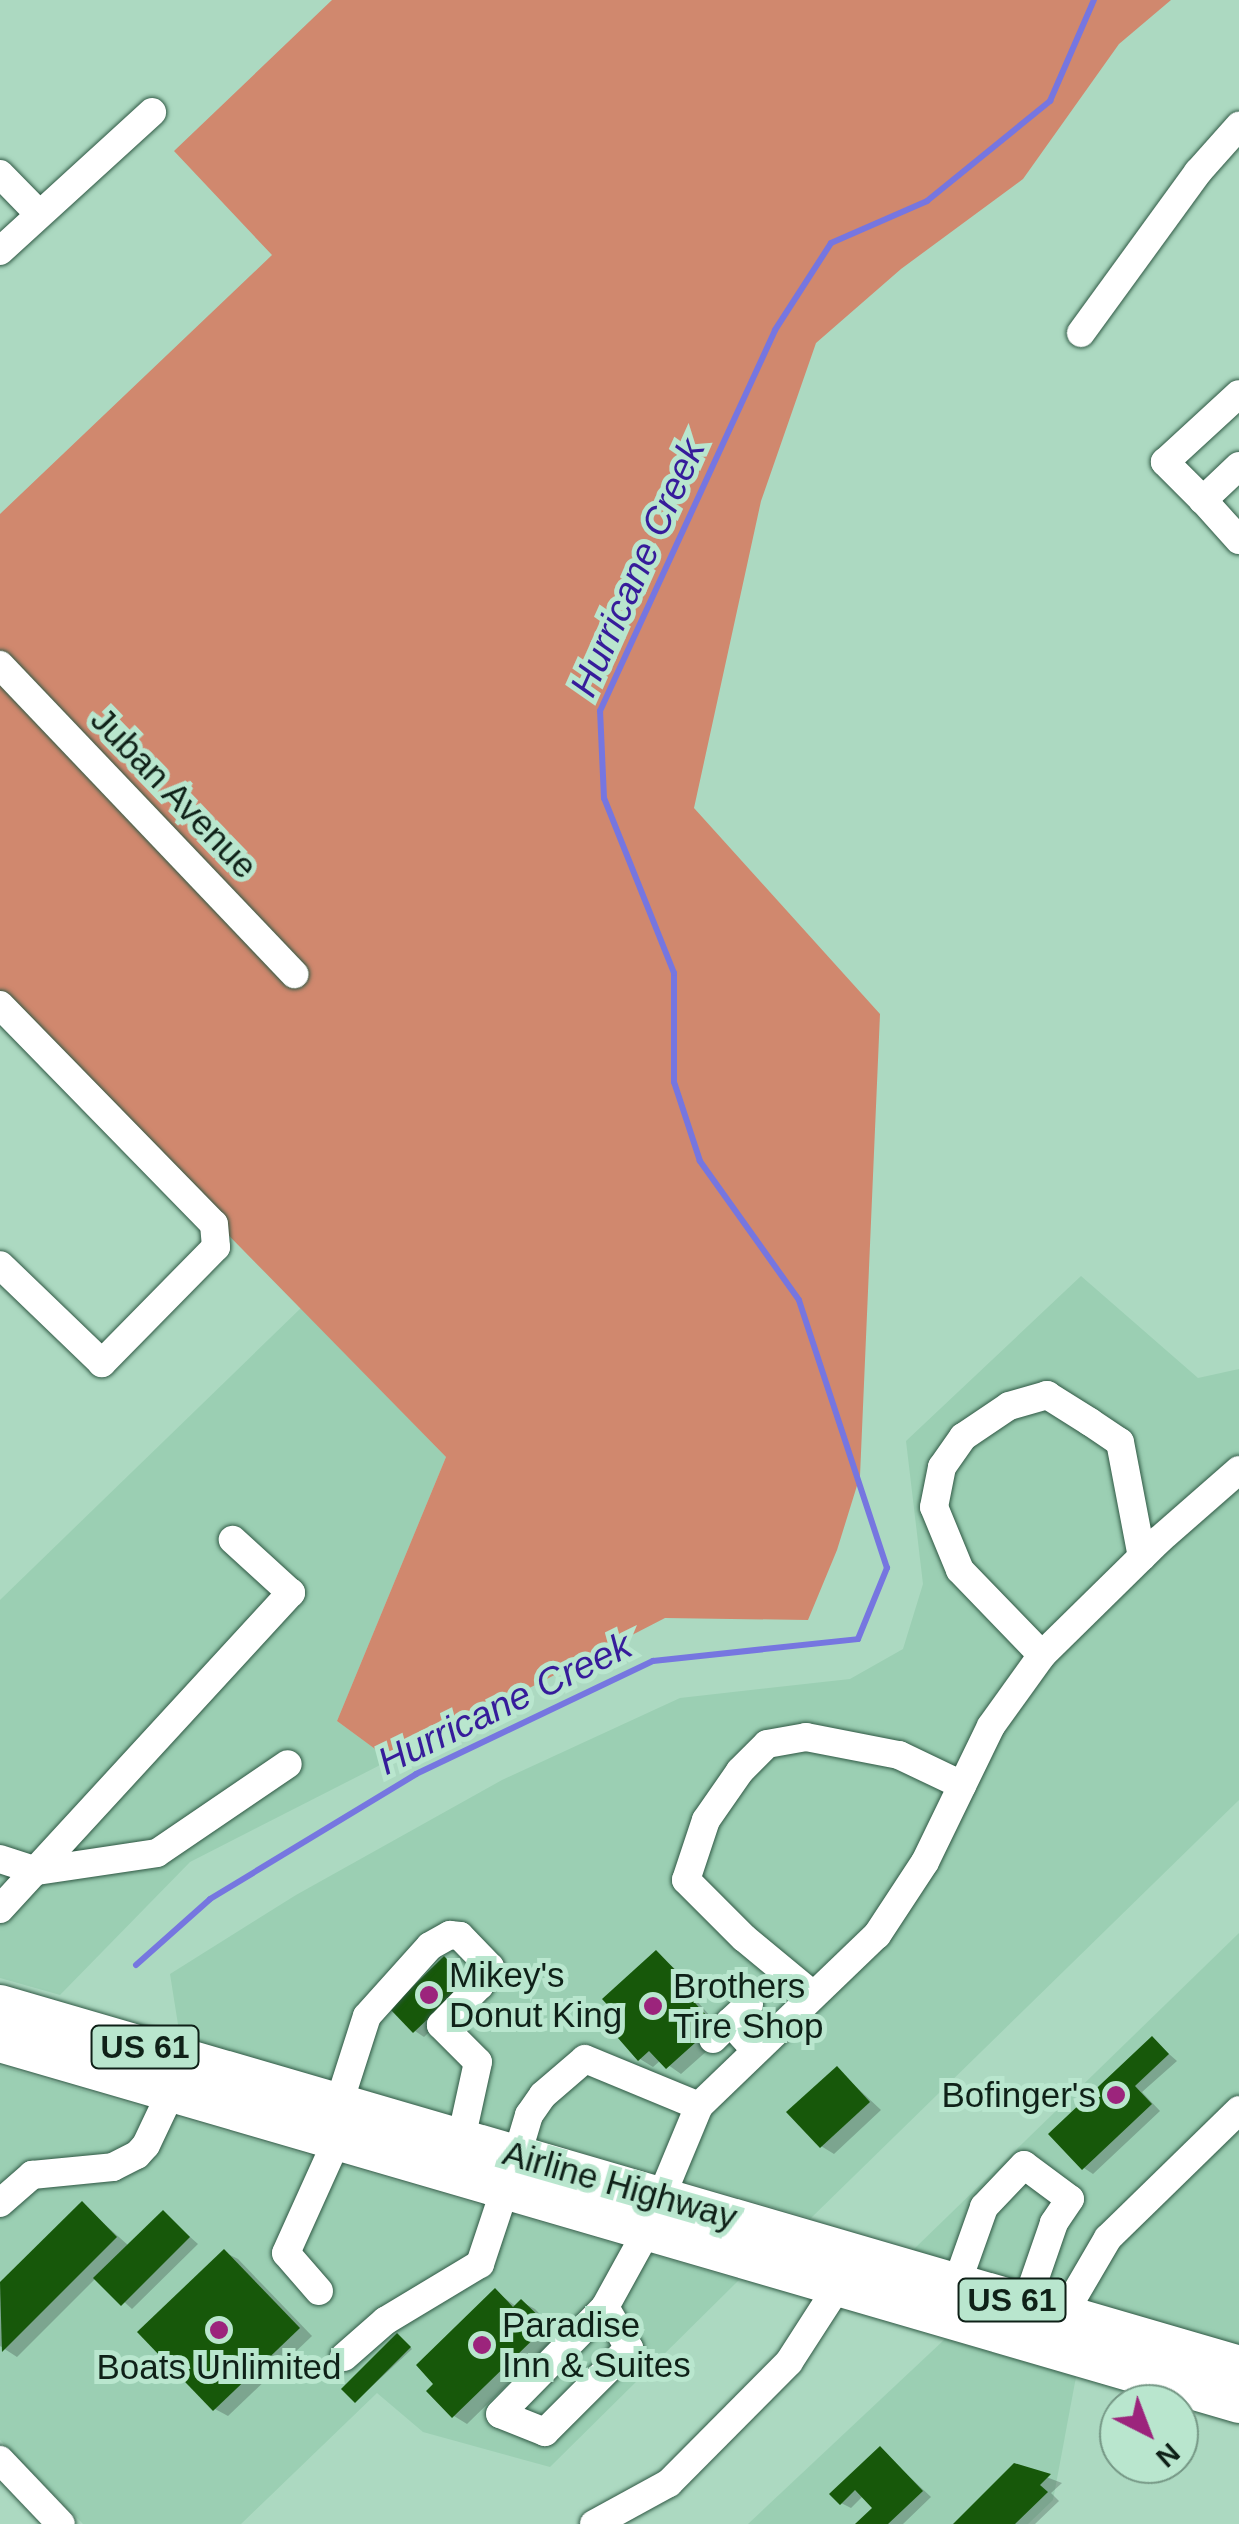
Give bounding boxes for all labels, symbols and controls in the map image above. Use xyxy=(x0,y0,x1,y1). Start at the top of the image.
water label: Hurricane Creek xyxy=(561,432,715,704)
street label: Juban Avenue xyxy=(81,698,267,888)
water label: Hurricane Creek xyxy=(371,1623,639,1785)
place label: Mikey's Donut King xyxy=(449,1954,622,2036)
place label: Brothers Tire Shop xyxy=(673,1965,823,2047)
marker: Mikey's Donut King xyxy=(418,1984,440,2006)
marker: Brothers Tire Shop xyxy=(642,1995,664,2017)
road number: US 61 xyxy=(90,2020,200,2074)
place label: Bofinger's xyxy=(941,2074,1096,2116)
marker: Bofinger's xyxy=(1105,2084,1127,2106)
street label: Airline Highway xyxy=(498,2132,742,2238)
road number: US 61 xyxy=(957,2273,1067,2327)
place label: Paradise Inn & Suites xyxy=(502,2304,691,2386)
marker: Boats Unlimited xyxy=(208,2319,230,2341)
marker: Paradise Inn & Suites xyxy=(471,2334,493,2356)
place label: Boats Unlimited xyxy=(96,2346,342,2388)
north arrow xyxy=(1099,2384,1199,2484)
text: N xyxy=(1150,2437,1186,2473)

